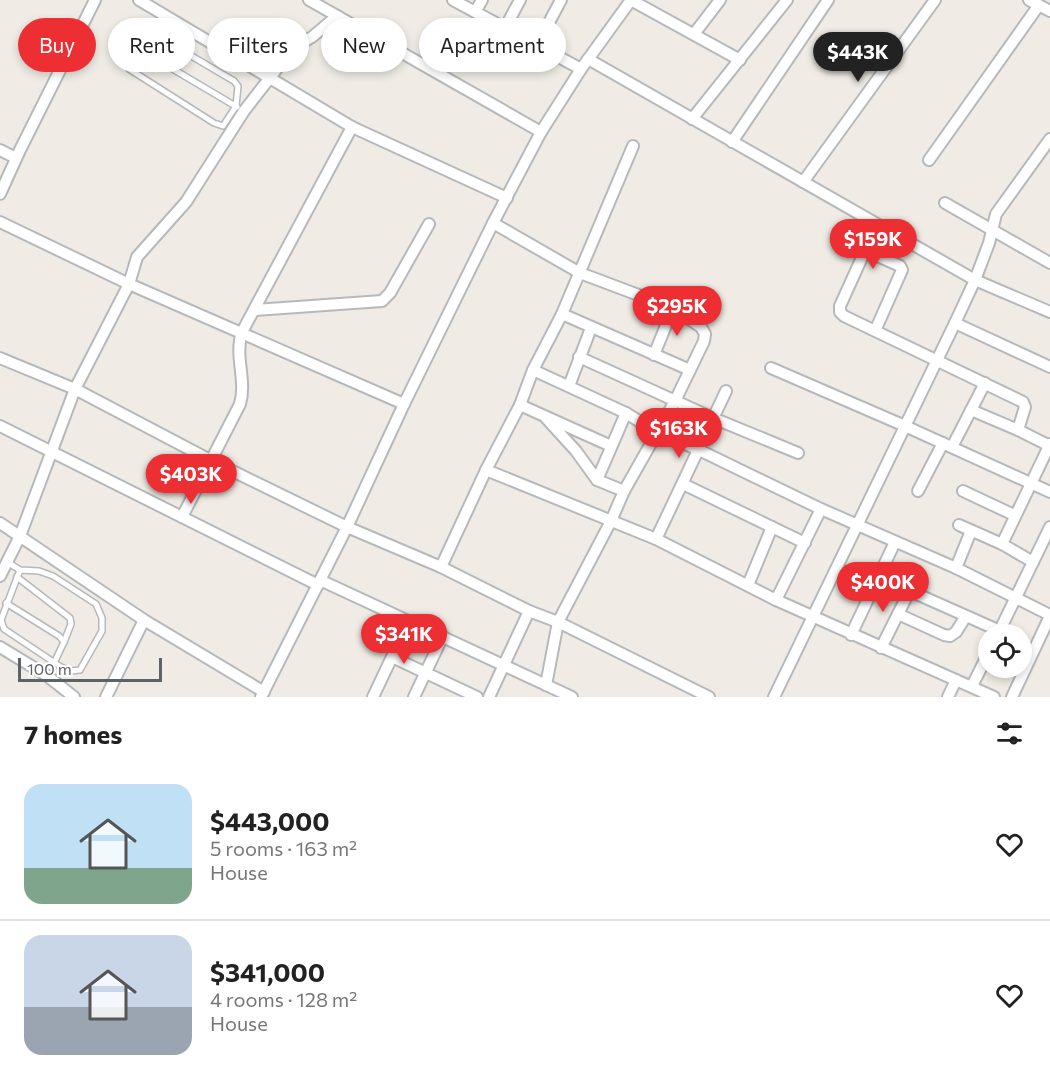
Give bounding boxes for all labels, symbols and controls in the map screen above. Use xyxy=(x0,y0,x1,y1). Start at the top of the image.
chip: Buy xyxy=(18,18,96,72)
chip: Rent xyxy=(108,18,195,72)
chip: Filters xyxy=(207,18,309,72)
chip: New xyxy=(321,18,407,72)
chip: Apartment xyxy=(419,18,566,72)
pin: $443K xyxy=(816,32,900,83)
text: $443K xyxy=(827,39,889,63)
pin: $159K xyxy=(831,219,915,270)
text: $159K xyxy=(844,226,902,250)
pin: $295K xyxy=(635,286,719,337)
text: $295K xyxy=(647,293,707,317)
pin: $163K xyxy=(637,408,721,459)
text: $163K xyxy=(650,415,708,439)
pin: $403K xyxy=(149,454,233,505)
text: $403K xyxy=(160,461,222,485)
pin: $400K xyxy=(841,562,925,613)
text: $400K xyxy=(851,569,915,593)
pin: $341K xyxy=(362,614,446,665)
text: $341K xyxy=(375,621,433,645)
map controls xyxy=(978,624,1032,678)
button: locate xyxy=(978,624,1032,678)
scale bar xyxy=(18,655,162,682)
text: 100 m xyxy=(27,659,72,678)
icon: filters xyxy=(993,717,1026,750)
text: 7 homes xyxy=(24,718,122,749)
text: $443,000 xyxy=(210,805,330,836)
icon: home xyxy=(72,808,144,880)
icon: heart xyxy=(993,828,1026,861)
text: 5 rooms · 163 m² xyxy=(210,836,357,860)
text: House xyxy=(210,860,268,884)
text: $341,000 xyxy=(210,956,325,987)
icon: home xyxy=(72,959,144,1031)
icon: heart xyxy=(993,979,1026,1012)
text: 4 rooms · 128 m² xyxy=(210,987,357,1011)
text: House xyxy=(210,1011,268,1035)

